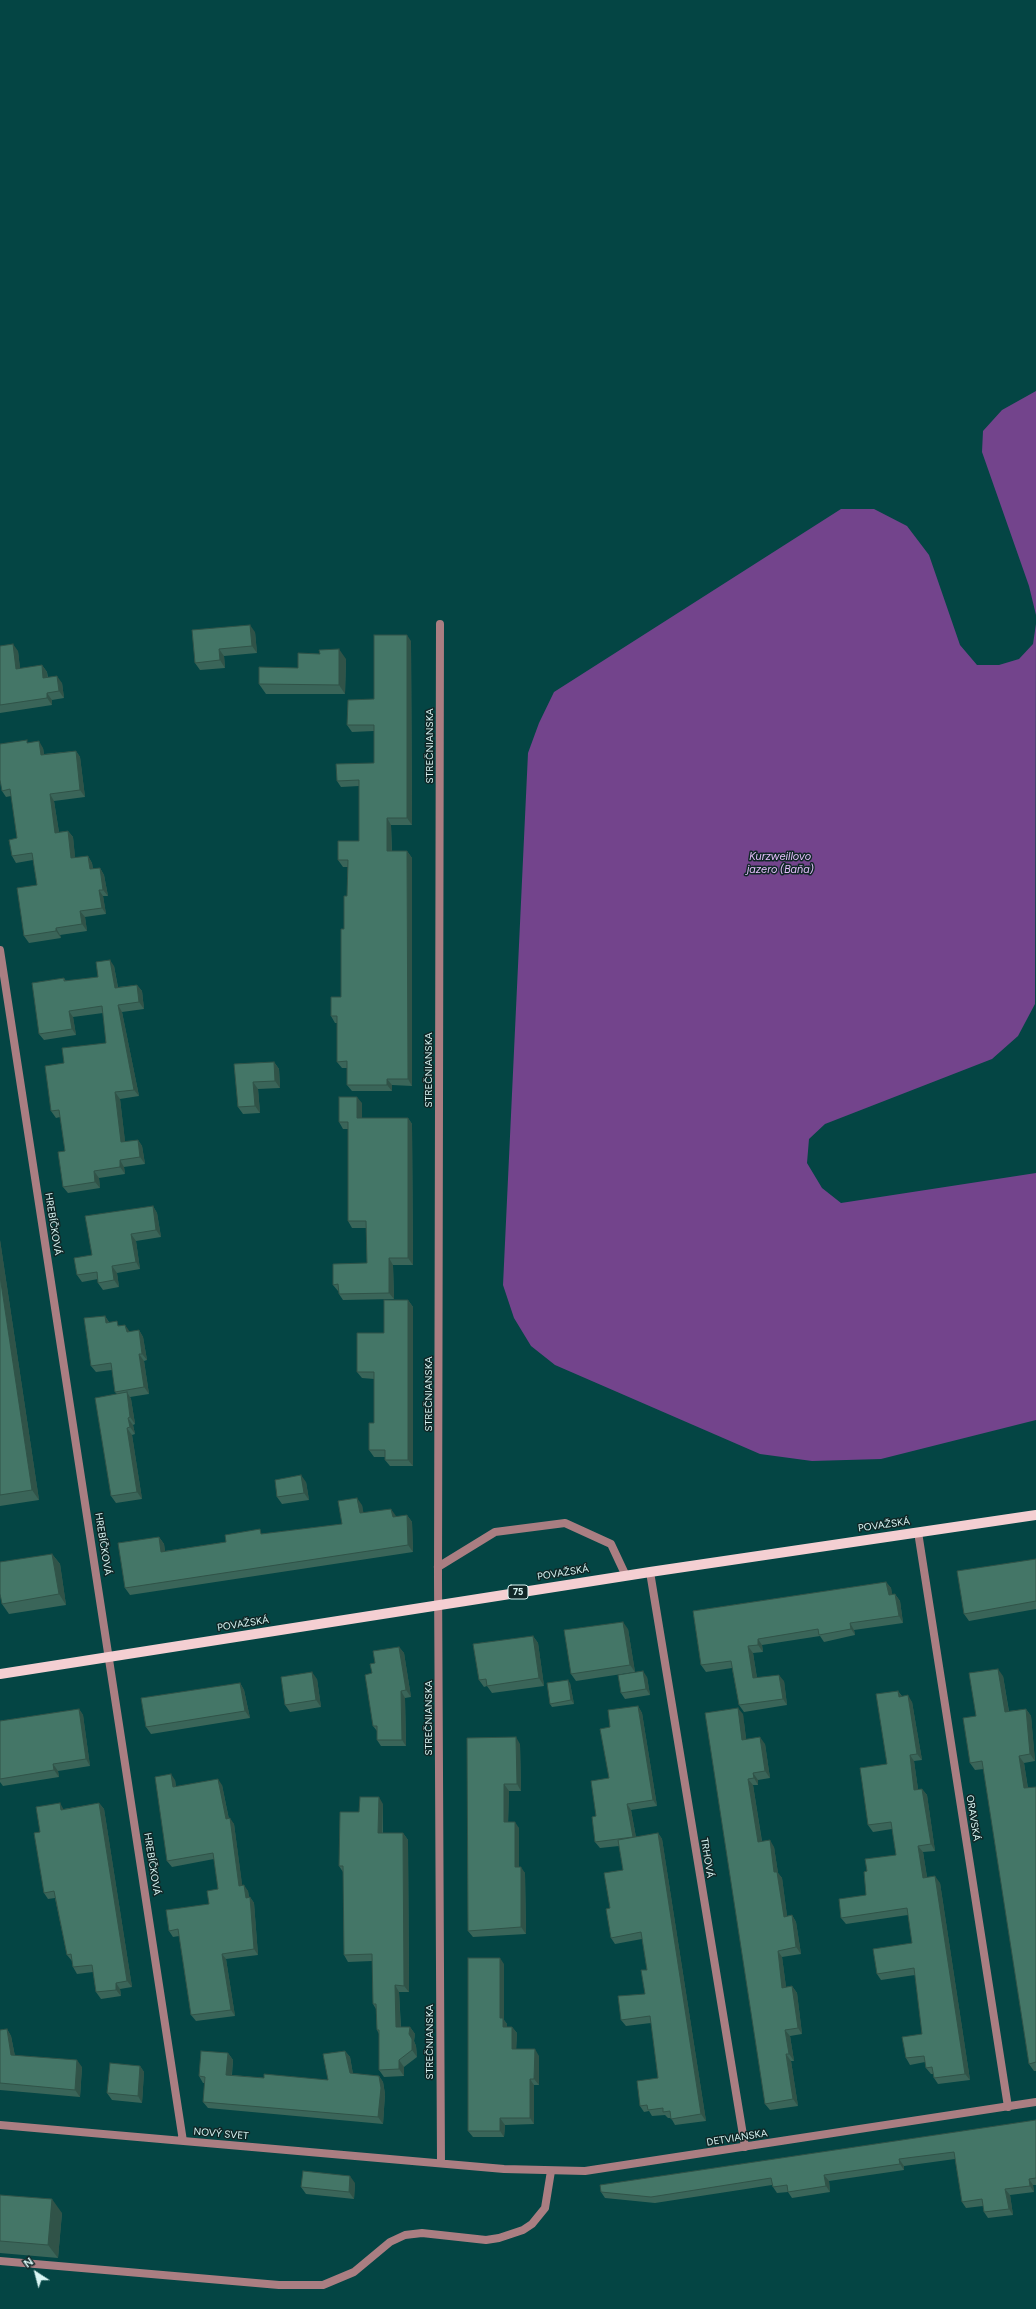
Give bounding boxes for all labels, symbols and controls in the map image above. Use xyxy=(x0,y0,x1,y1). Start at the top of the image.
street label: STREČNIANSKA xyxy=(424,708,436,784)
water label: Kurzweillovo jazero (Baňa) xyxy=(746,850,814,876)
street label: STREČNIANSKA xyxy=(423,1032,435,1108)
street label: HREBÍČKOVÁ xyxy=(42,1192,64,1256)
street label: STREČNIANSKA xyxy=(423,1356,435,1432)
street label: HREBÍČKOVÁ xyxy=(92,1512,114,1576)
street label: POVAŽSKÁ xyxy=(857,1515,911,1535)
street label: POVAŽSKÁ xyxy=(536,1563,590,1583)
road number: 75 xyxy=(508,1585,528,1599)
street label: POVAŽSKÁ xyxy=(216,1614,270,1634)
street label: STREČNIANSKA xyxy=(423,1680,435,1756)
street label: ORAVSKÁ xyxy=(963,1794,983,1842)
street label: HREBÍČKOVÁ xyxy=(141,1832,163,1896)
street label: TRHOVÁ xyxy=(698,1837,716,1879)
street label: STREČNIANSKA xyxy=(424,2004,436,2080)
street label: NOVÝ SVET xyxy=(193,2126,249,2142)
street label: DETVIANSKA xyxy=(706,2127,768,2149)
north arrow xyxy=(16,2253,56,2293)
text: N xyxy=(21,2255,36,2271)

